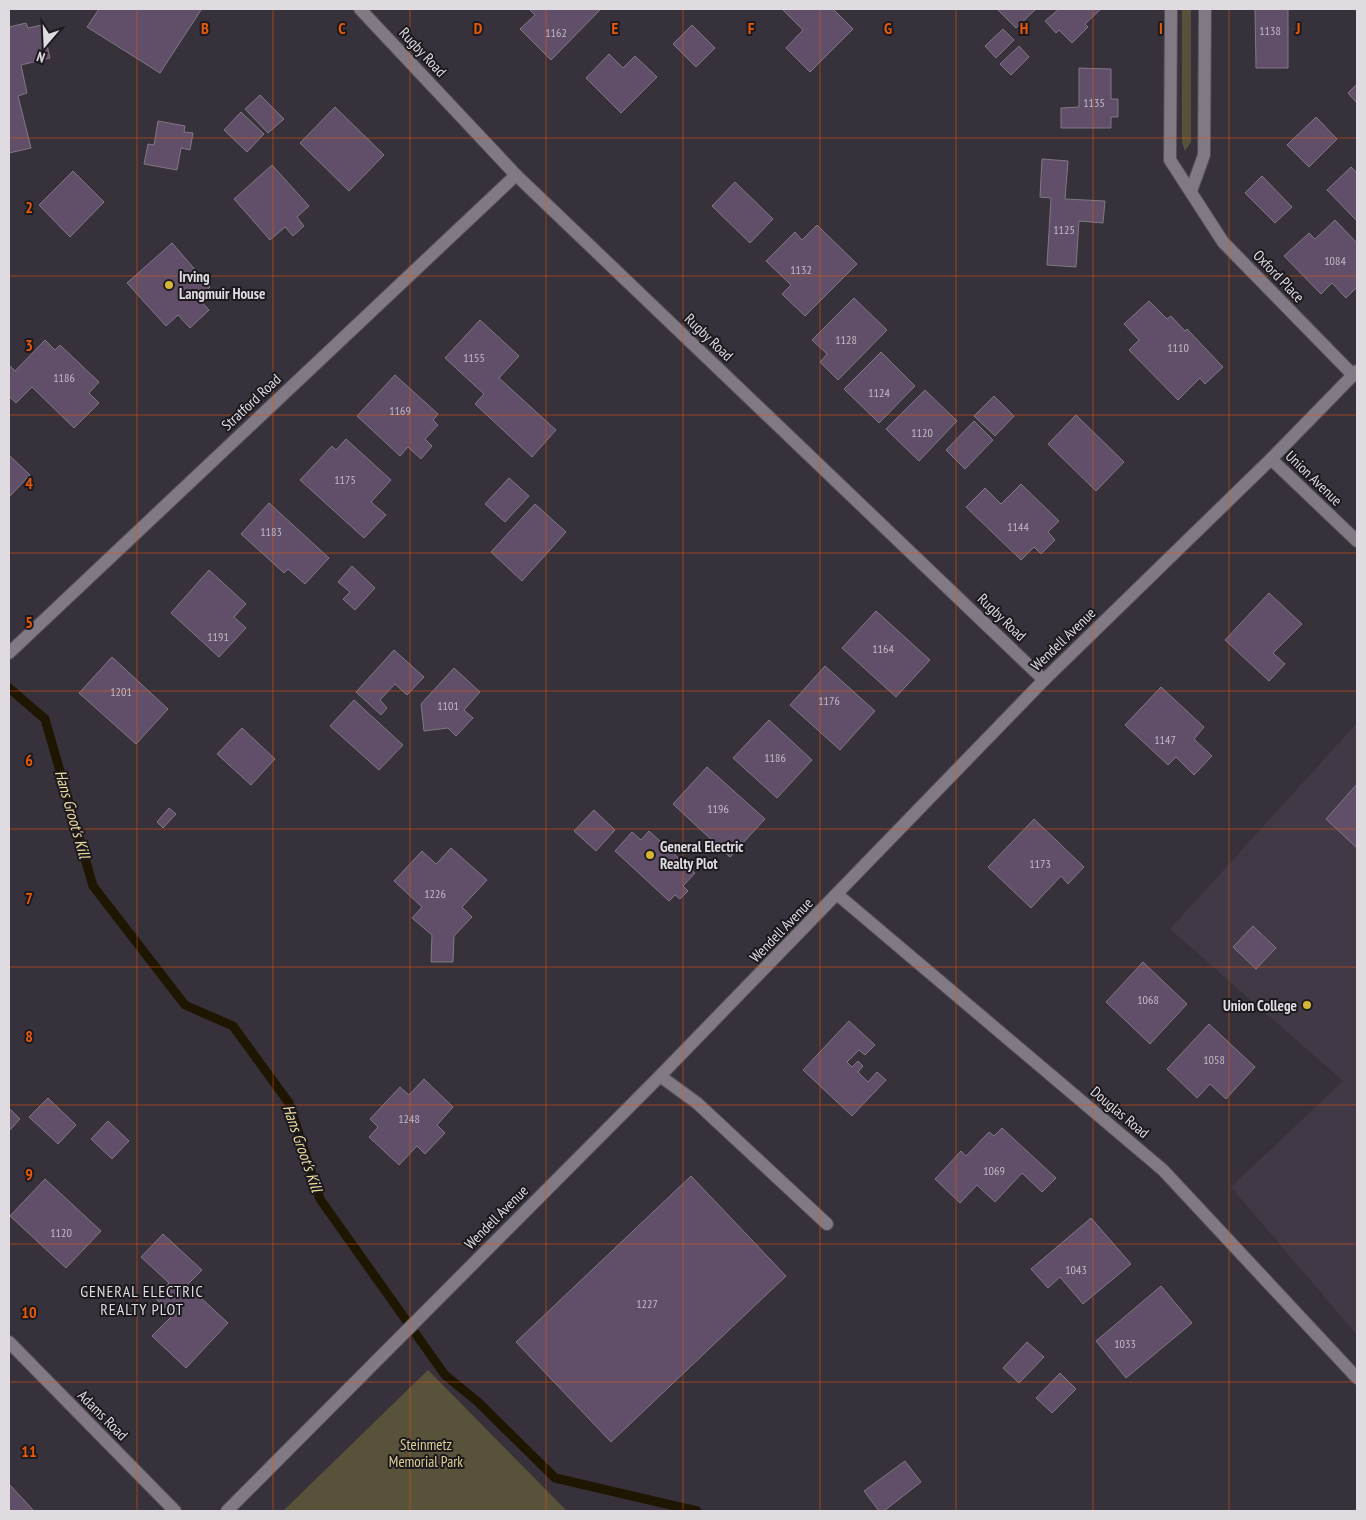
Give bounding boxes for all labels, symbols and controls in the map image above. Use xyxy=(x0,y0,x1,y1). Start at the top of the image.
text: B xyxy=(201,18,209,38)
text: C xyxy=(338,18,346,38)
text: D xyxy=(474,18,483,38)
text: E xyxy=(612,18,619,38)
text: F xyxy=(748,18,755,38)
text: G xyxy=(884,18,892,38)
text: H xyxy=(1020,18,1028,38)
text: I xyxy=(1159,18,1163,38)
text: J xyxy=(1295,18,1300,38)
north arrow xyxy=(20,20,70,70)
street label: Rugby Road xyxy=(395,23,451,81)
house number: 1138 xyxy=(1259,23,1281,38)
house number: 1162 xyxy=(545,25,567,40)
text: N xyxy=(34,48,47,67)
house number: 1135 xyxy=(1083,95,1105,110)
text: 2 xyxy=(25,197,33,217)
house number: 1125 xyxy=(1053,222,1075,237)
street label: Oxford Place xyxy=(1249,246,1309,306)
house number: 1084 xyxy=(1324,253,1346,268)
house number: 1132 xyxy=(790,262,812,277)
place label: Irving Langmuir House xyxy=(179,267,265,303)
marker: Irving Langmuir House xyxy=(163,279,175,291)
street label: Rugby Road xyxy=(681,309,737,365)
house number: 1128 xyxy=(835,332,857,347)
text: 3 xyxy=(25,335,33,355)
house number: 1110 xyxy=(1167,340,1189,355)
house number: 1155 xyxy=(463,350,485,365)
house number: 1186 xyxy=(53,370,75,385)
street label: Stratford Road xyxy=(217,370,285,434)
house number: 1124 xyxy=(868,385,890,400)
house number: 1169 xyxy=(389,403,411,418)
house number: 1120 xyxy=(911,425,933,440)
street label: Union Avenue xyxy=(1282,446,1346,510)
house number: 1175 xyxy=(334,472,356,487)
text: 4 xyxy=(25,473,33,493)
house number: 1144 xyxy=(1007,519,1029,534)
house number: 1183 xyxy=(260,524,282,539)
street label: Rugby Road xyxy=(974,589,1030,645)
street label: Wendell Avenue xyxy=(1027,603,1099,675)
text: 5 xyxy=(25,612,33,632)
house number: 1191 xyxy=(207,629,229,644)
house number: 1164 xyxy=(872,641,894,656)
house number: 1201 xyxy=(110,684,132,699)
house number: 1176 xyxy=(818,693,840,708)
house number: 1101 xyxy=(437,698,459,713)
house number: 1147 xyxy=(1154,732,1176,747)
text: 6 xyxy=(25,750,33,770)
house number: 1186 xyxy=(764,750,786,765)
water label: Hans Groot's Kill xyxy=(51,768,95,862)
house number: 1196 xyxy=(707,801,729,816)
place label: General Electric Realty Plot xyxy=(660,837,744,873)
marker: General Electric Realty Plot xyxy=(644,849,656,861)
house number: 1173 xyxy=(1029,856,1051,871)
house number: 1226 xyxy=(424,886,446,901)
text: 7 xyxy=(25,888,33,908)
street label: Wendell Avenue xyxy=(745,894,817,966)
house number: 1068 xyxy=(1137,992,1159,1007)
place label: Union College xyxy=(1223,996,1297,1015)
marker: Union College xyxy=(1301,999,1313,1011)
text: 8 xyxy=(25,1026,33,1046)
house number: 1058 xyxy=(1203,1052,1225,1067)
street label: Douglas Road xyxy=(1087,1082,1153,1142)
water label: Hans Groot's Kill xyxy=(279,1102,328,1195)
house number: 1248 xyxy=(398,1111,420,1126)
house number: 1069 xyxy=(983,1163,1005,1178)
text: 9 xyxy=(25,1164,33,1184)
street label: Wendell Avenue xyxy=(460,1181,532,1253)
house number: 1120 xyxy=(50,1225,72,1240)
house number: 1043 xyxy=(1065,1262,1087,1277)
district label: GENERAL ELECTRIC REALTY PLOT xyxy=(80,1281,204,1319)
house number: 1227 xyxy=(636,1296,658,1311)
text: 10 xyxy=(21,1302,37,1322)
house number: 1033 xyxy=(1114,1336,1136,1351)
street label: Adams Road xyxy=(74,1386,132,1444)
park label: Steinmetz Memorial Park xyxy=(389,1435,463,1471)
text: 11 xyxy=(21,1441,37,1461)

